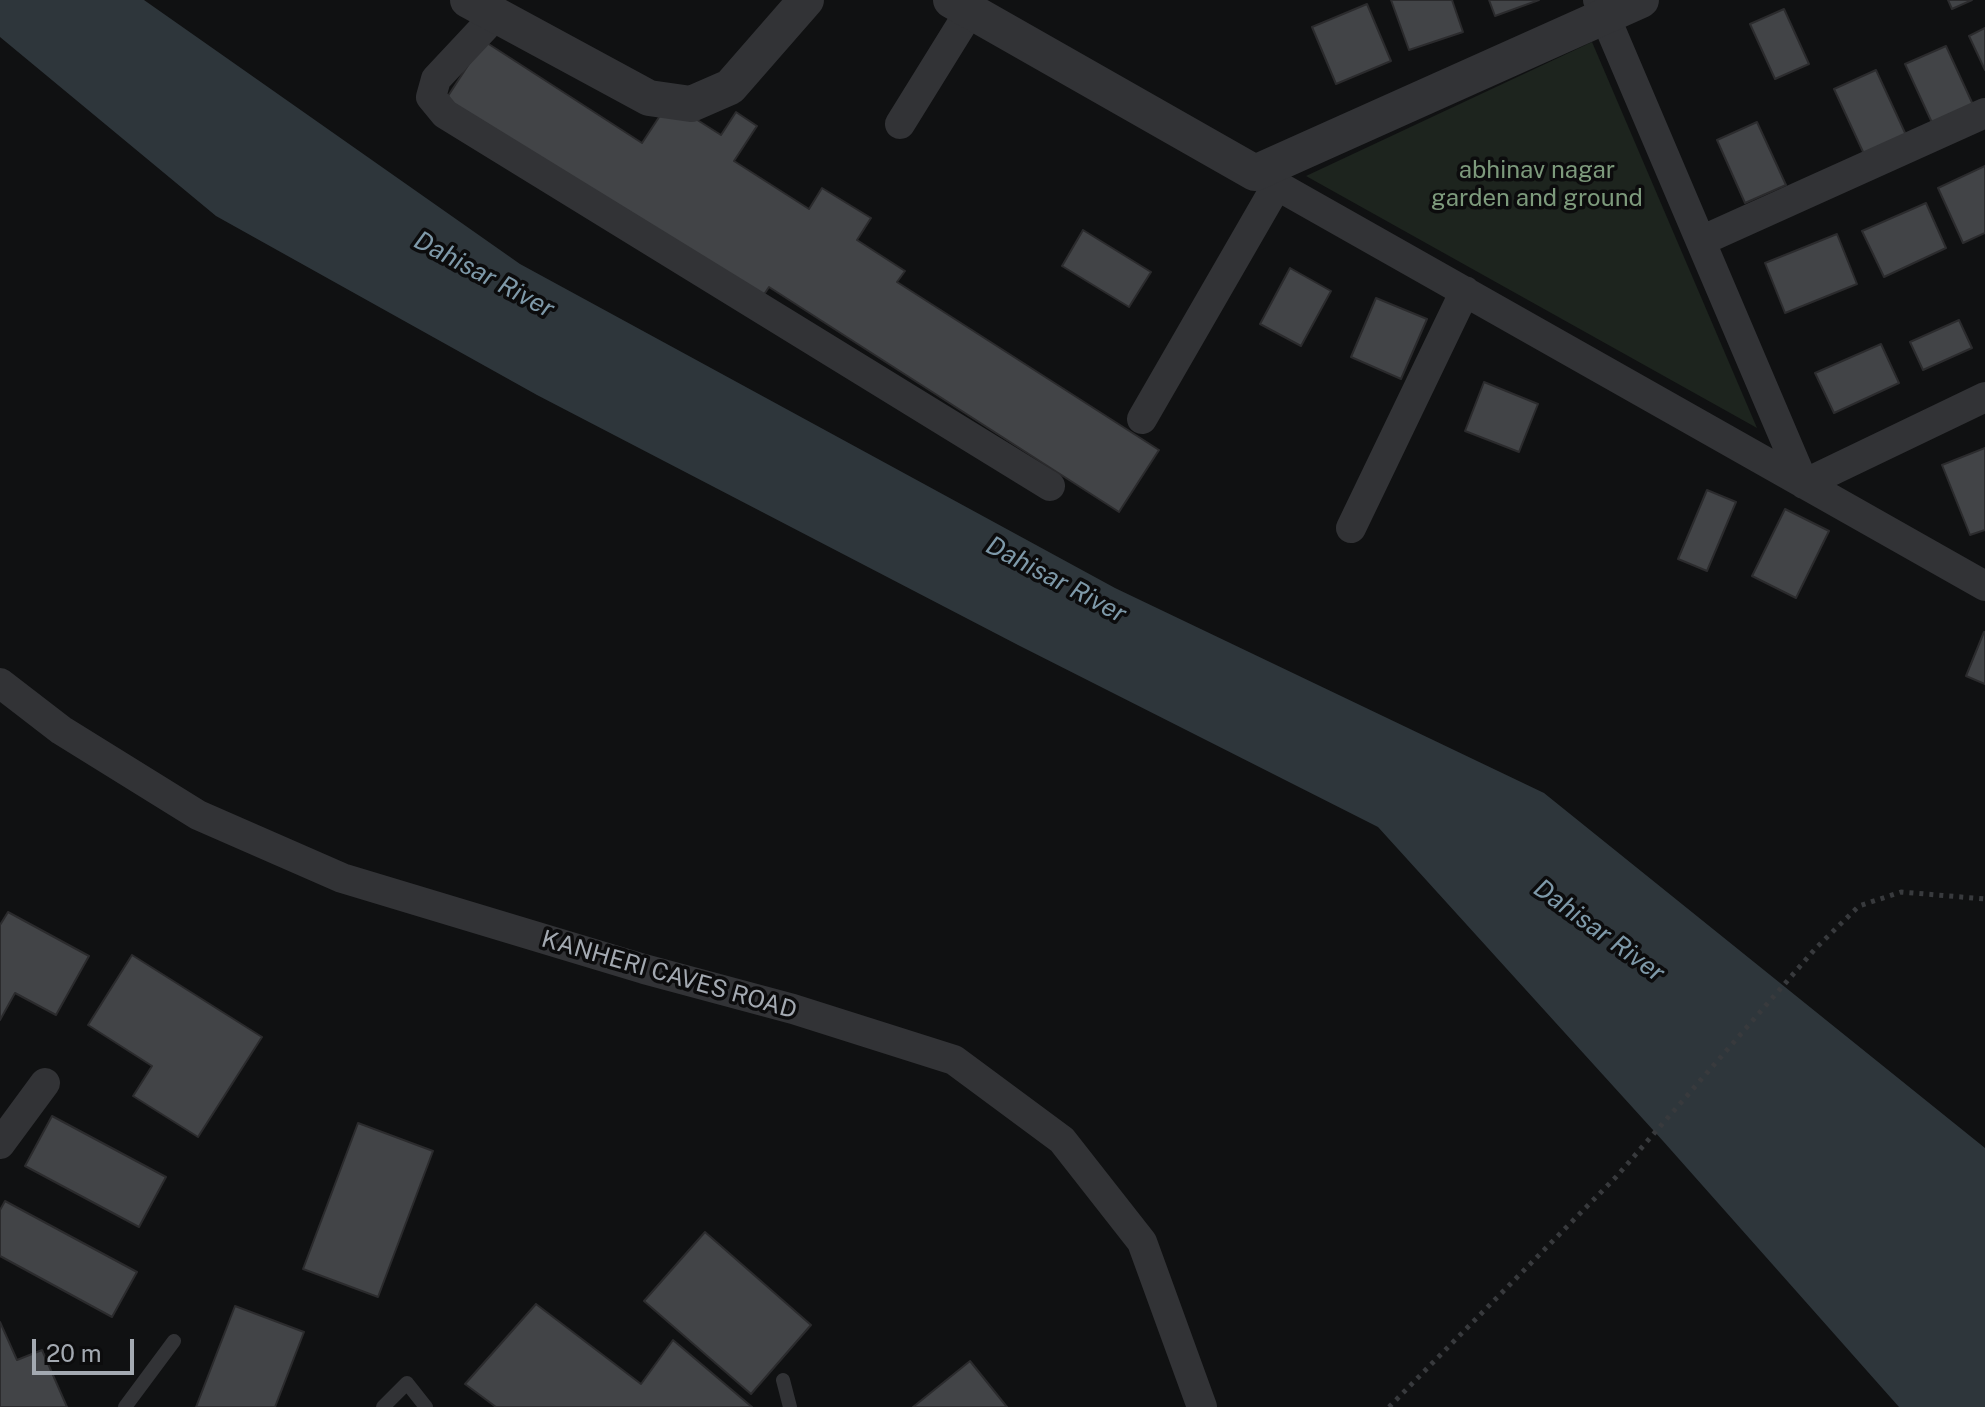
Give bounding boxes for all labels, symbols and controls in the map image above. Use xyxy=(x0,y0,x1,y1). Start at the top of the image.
park label: abhinav nagar garden and ground xyxy=(1431,157,1643,213)
water label: Dahisar River xyxy=(408,225,560,325)
water label: Dahisar River xyxy=(980,530,1132,630)
water label: Dahisar River xyxy=(1527,873,1671,989)
street label: KANHERI CAVES ROAD xyxy=(538,925,800,1025)
scale bar xyxy=(36,1323,138,1373)
text: 20 m xyxy=(46,1339,102,1367)

